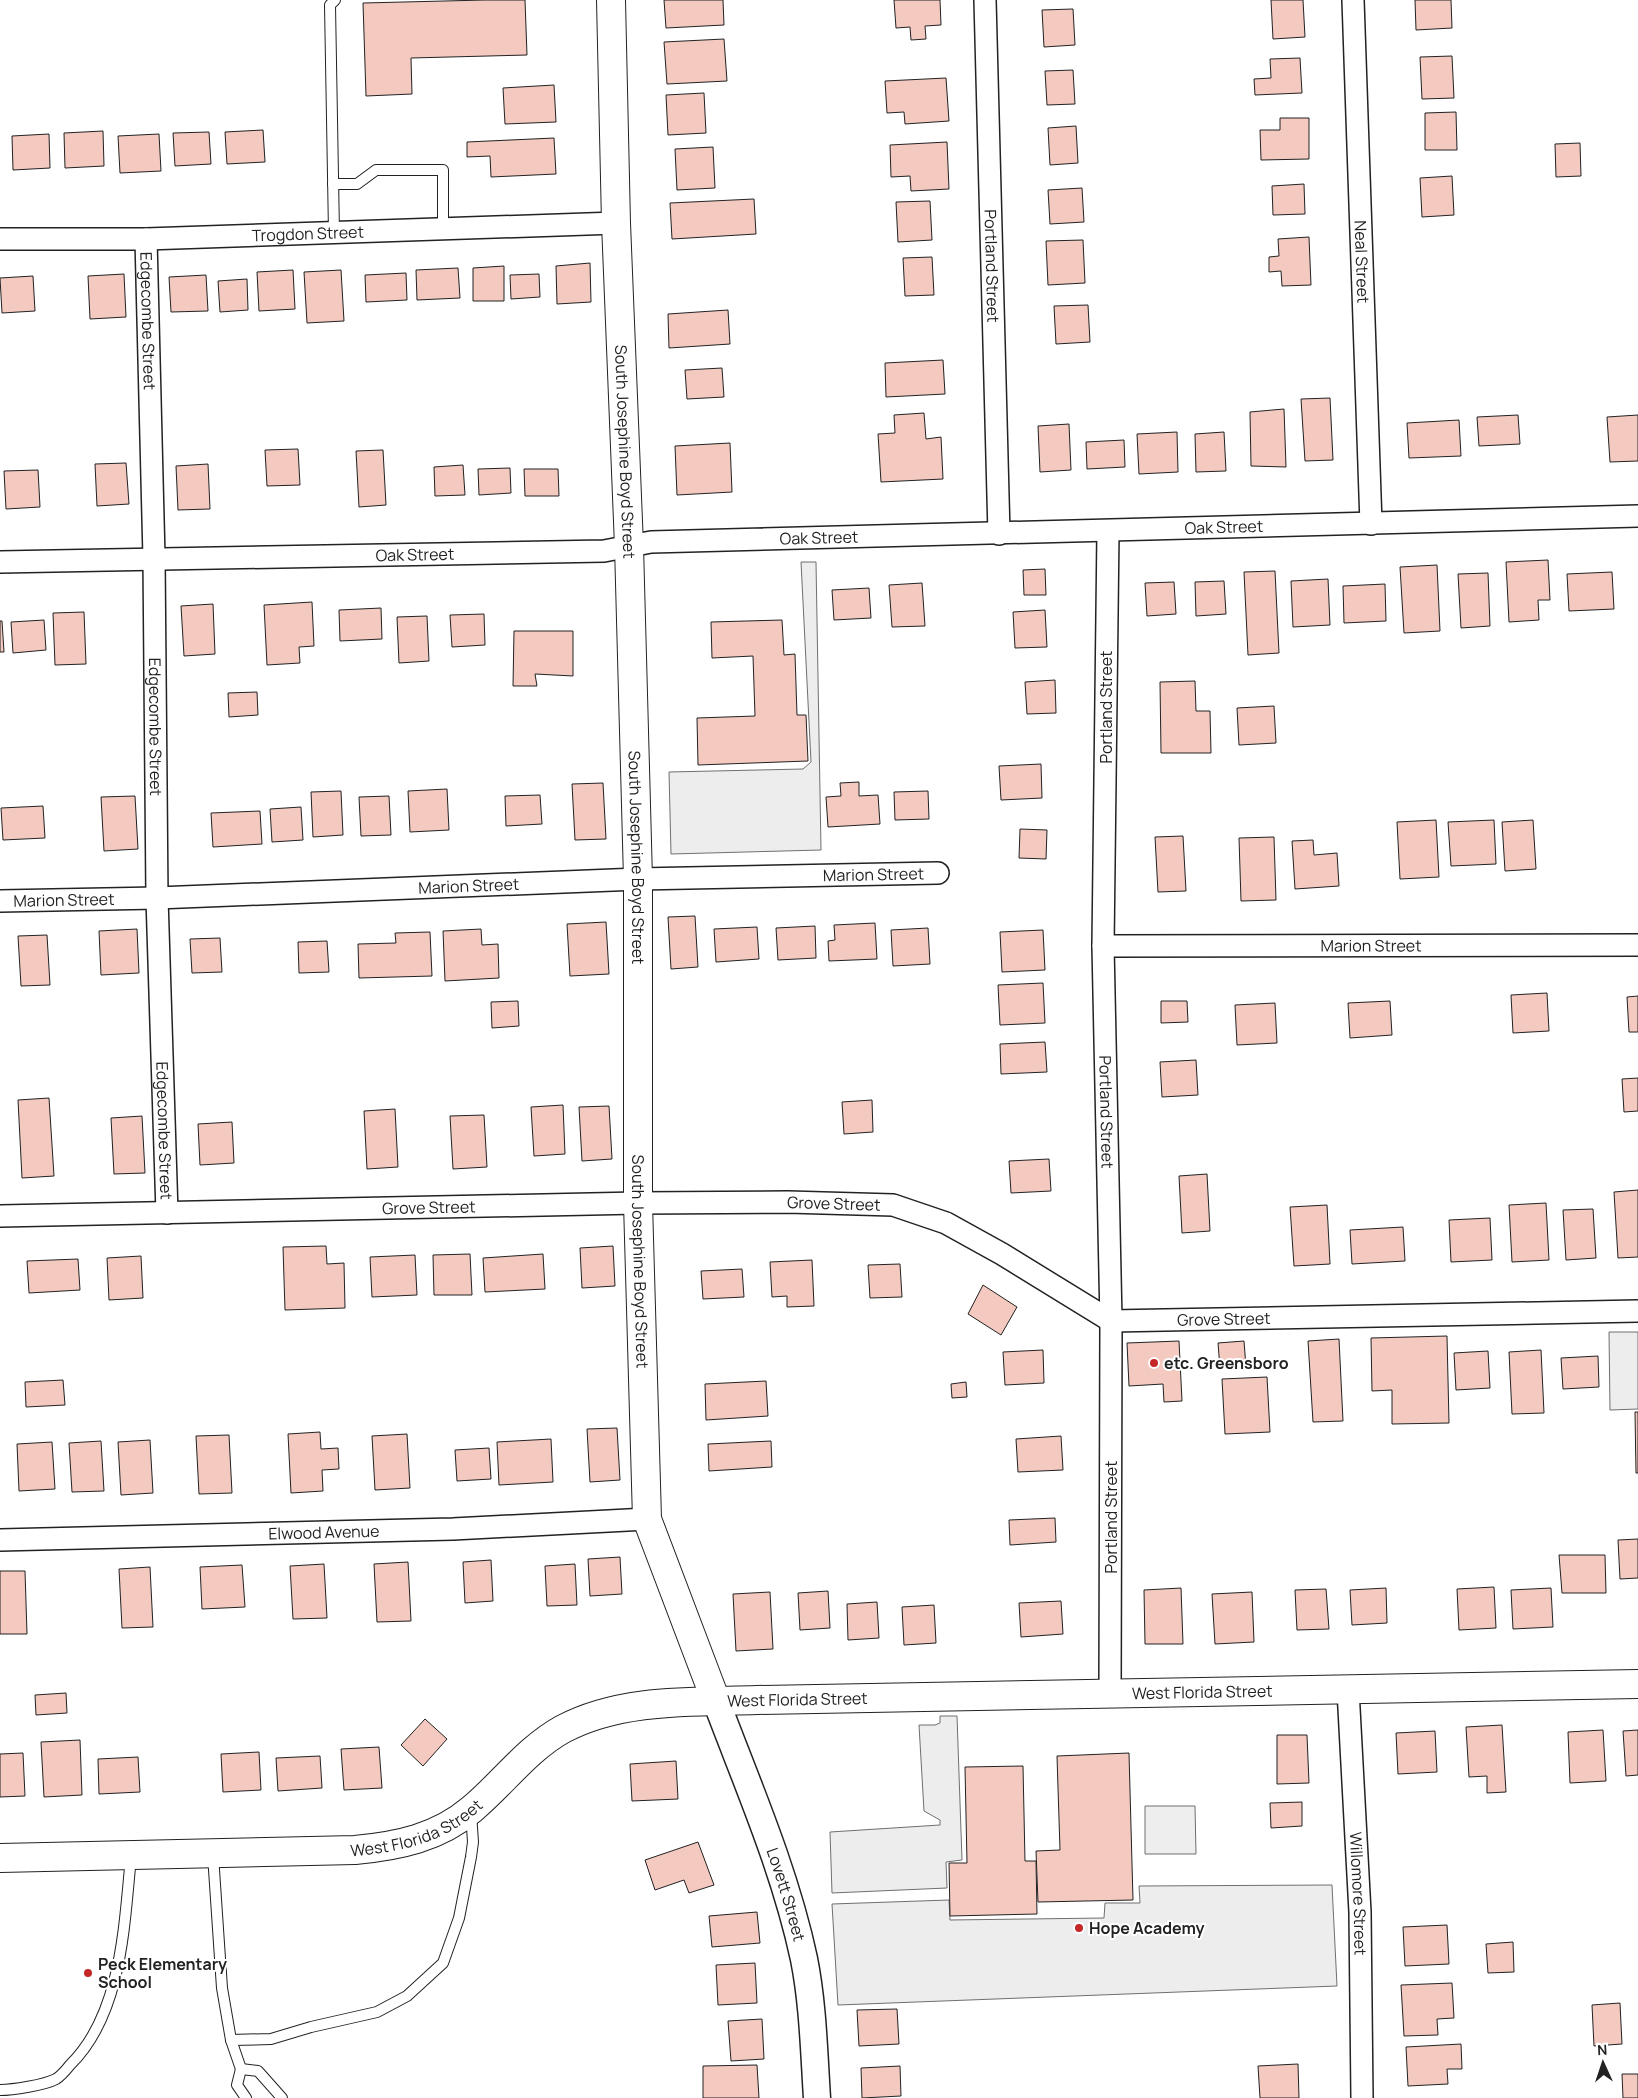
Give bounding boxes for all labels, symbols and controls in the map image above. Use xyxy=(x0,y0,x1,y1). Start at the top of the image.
street label: Portland Street xyxy=(979,209,1004,323)
street label: Neal Street xyxy=(1350,220,1374,304)
street label: Trogdon Street xyxy=(252,221,364,246)
street label: Edgecombe Street xyxy=(135,252,161,390)
street label: South Josephine Boyd Street xyxy=(610,344,640,559)
street label: Oak Street xyxy=(1184,515,1263,539)
street label: Oak Street xyxy=(779,526,859,550)
street label: Oak Street xyxy=(375,543,454,566)
street label: Portland Street xyxy=(1095,651,1117,764)
street label: Edgecombe Street xyxy=(144,658,167,796)
street label: South Josephine Boyd Street xyxy=(624,750,649,965)
street label: Marion Street xyxy=(823,862,924,886)
street label: Marion Street xyxy=(418,873,520,899)
street label: Marion Street xyxy=(13,888,115,912)
street label: Marion Street xyxy=(1320,934,1422,957)
street label: Portland Street xyxy=(1094,1055,1119,1169)
street label: Edgecombe Street xyxy=(151,1061,178,1200)
street label: South Josephine Boyd Street xyxy=(627,1155,654,1369)
street label: Grove Street xyxy=(787,1191,881,1216)
street label: Grove Street xyxy=(382,1195,476,1219)
street label: Grove Street xyxy=(1177,1307,1271,1331)
place label: etc. Greensboro xyxy=(1164,1352,1289,1374)
marker: etc. Greensboro xyxy=(1148,1357,1160,1369)
street label: Portland Street xyxy=(1100,1461,1122,1574)
street label: Elwood Avenue xyxy=(268,1520,380,1544)
street label: West Florida Street xyxy=(1132,1680,1273,1704)
street label: West Florida Street xyxy=(727,1687,868,1712)
street label: West Florida Street xyxy=(349,1794,487,1861)
street label: Willomore Street xyxy=(1345,1831,1371,1956)
street label: Lovett Street xyxy=(762,1845,811,1944)
place label: Hope Academy xyxy=(1089,1917,1204,1939)
marker: Hope Academy xyxy=(1073,1922,1085,1934)
place label: Peck Elementary School xyxy=(98,1953,227,1993)
marker: Peck Elementary School xyxy=(82,1967,94,1979)
north arrow xyxy=(1578,2038,1628,2088)
text: N xyxy=(1597,2040,1608,2059)

